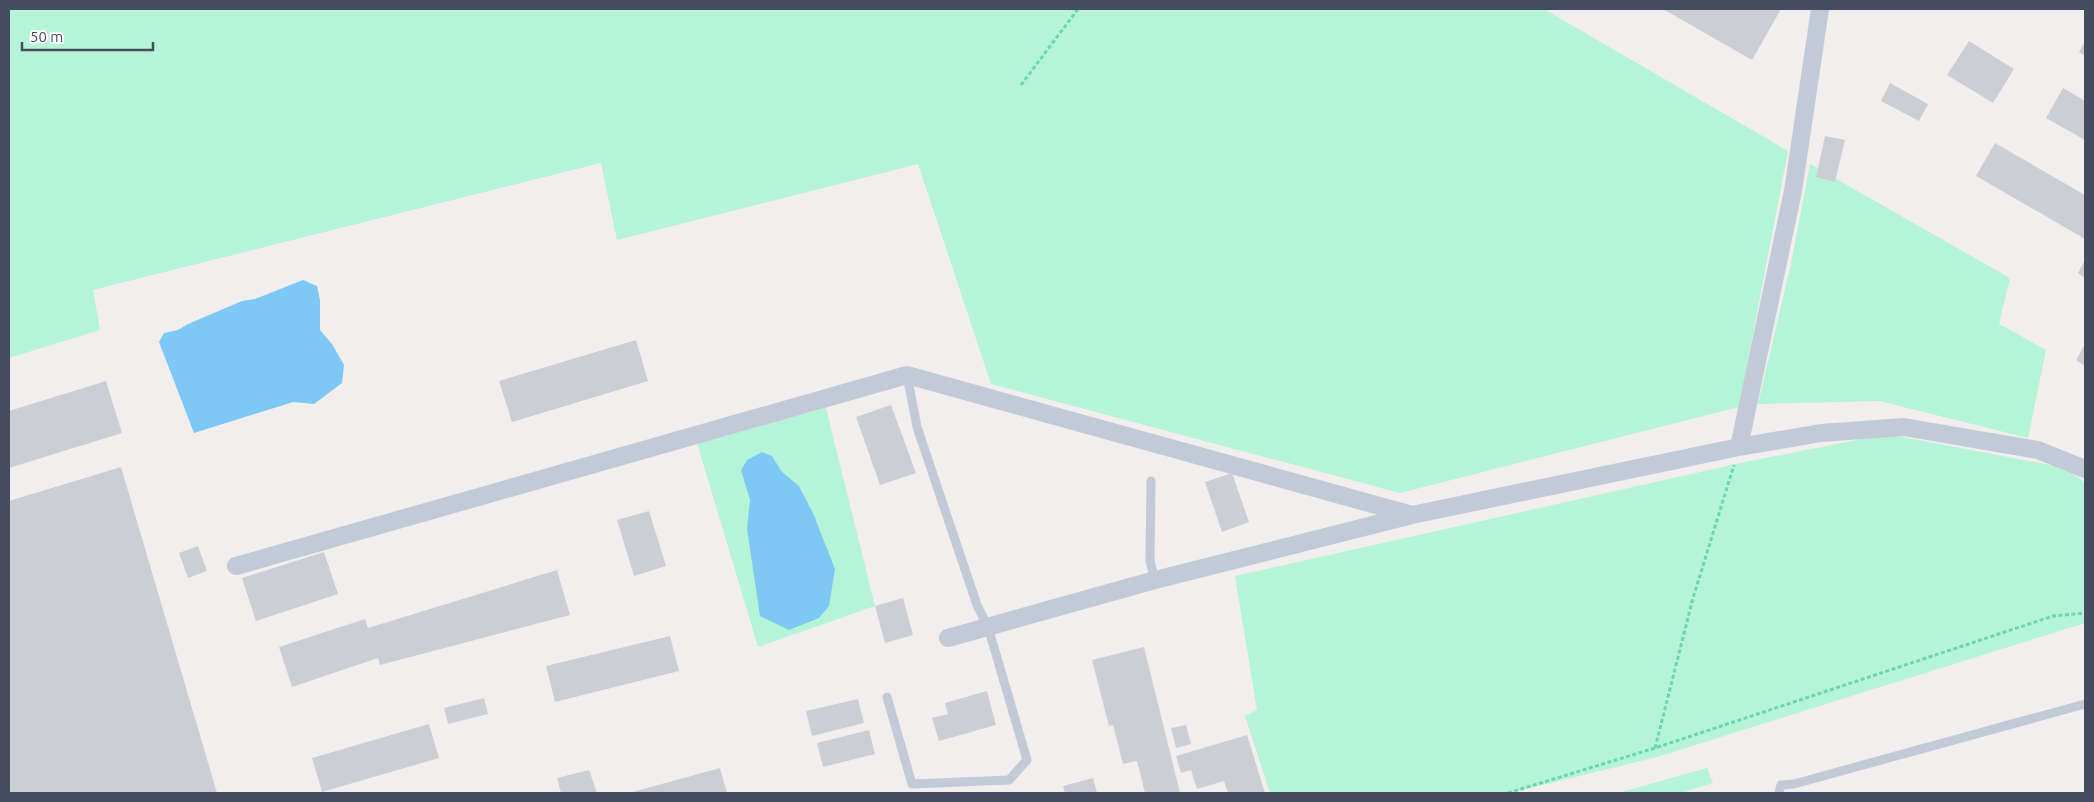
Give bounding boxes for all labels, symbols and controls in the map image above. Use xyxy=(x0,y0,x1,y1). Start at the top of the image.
scale bar xyxy=(22,20,154,52)
text: 50 m xyxy=(30,28,63,45)

